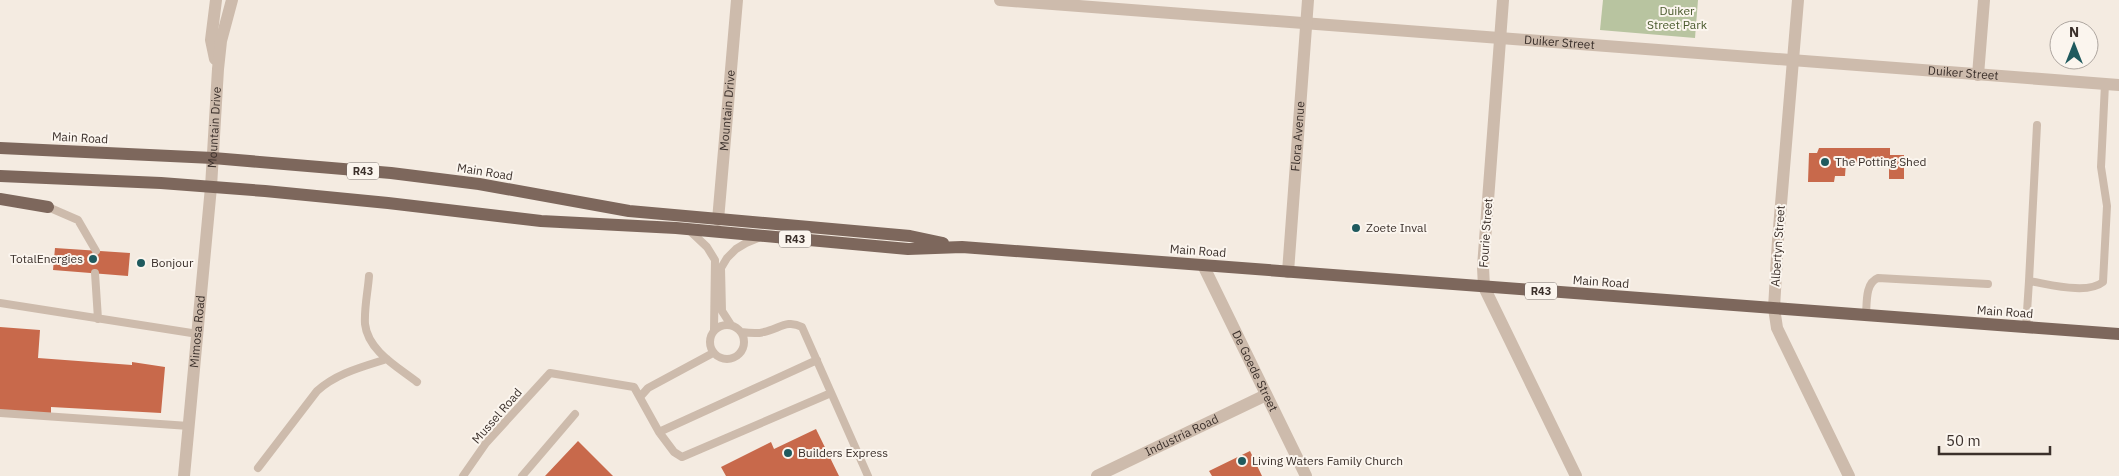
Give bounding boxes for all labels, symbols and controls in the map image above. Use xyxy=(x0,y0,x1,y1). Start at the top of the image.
park label: Duiker Street Park xyxy=(1647,3,1708,32)
north arrow xyxy=(2049,20,2099,70)
text: N xyxy=(2069,23,2079,41)
street label: Duiker Street xyxy=(1524,32,1595,52)
street label: Duiker Street xyxy=(1927,63,1999,83)
street label: Mountain Drive xyxy=(716,69,738,152)
street label: Mountain Drive xyxy=(204,86,224,168)
street label: Flora Avenue xyxy=(1287,100,1308,172)
street label: Main Road xyxy=(51,129,109,146)
place label: The Potting Shed xyxy=(1835,154,1927,169)
marker: The Potting Shed xyxy=(1819,156,1831,168)
street label: Main Road xyxy=(456,160,514,183)
road number: R43 xyxy=(347,162,379,180)
street label: Fourie Street xyxy=(1476,198,1495,268)
street label: Albertyn Street xyxy=(1767,205,1788,287)
place label: Zoete Inval xyxy=(1366,220,1427,235)
marker: Zoete Inval xyxy=(1350,222,1362,234)
road number: R43 xyxy=(779,230,811,248)
street label: Main Road xyxy=(1169,241,1227,260)
place label: TotalEnergies xyxy=(10,251,83,266)
marker: TotalEnergies xyxy=(87,253,99,265)
place label: Bonjour xyxy=(151,255,194,270)
marker: Bonjour xyxy=(135,257,147,269)
street label: Main Road xyxy=(1572,272,1630,291)
road number: R43 xyxy=(1525,282,1557,300)
street label: Mimosa Road xyxy=(186,295,208,368)
street label: Main Road xyxy=(1976,302,2034,321)
street label: De Goede Street xyxy=(1229,328,1281,414)
street label: Mussel Road xyxy=(469,385,525,446)
street label: Industria Road xyxy=(1142,411,1221,459)
scale bar xyxy=(1939,424,2050,456)
text: 50 m xyxy=(1946,431,1981,450)
place label: Builders Express xyxy=(798,445,888,460)
marker: Builders Express xyxy=(782,447,794,459)
place label: Living Waters Family Church xyxy=(1252,453,1403,468)
marker: Living Waters Family Church xyxy=(1236,455,1248,467)

